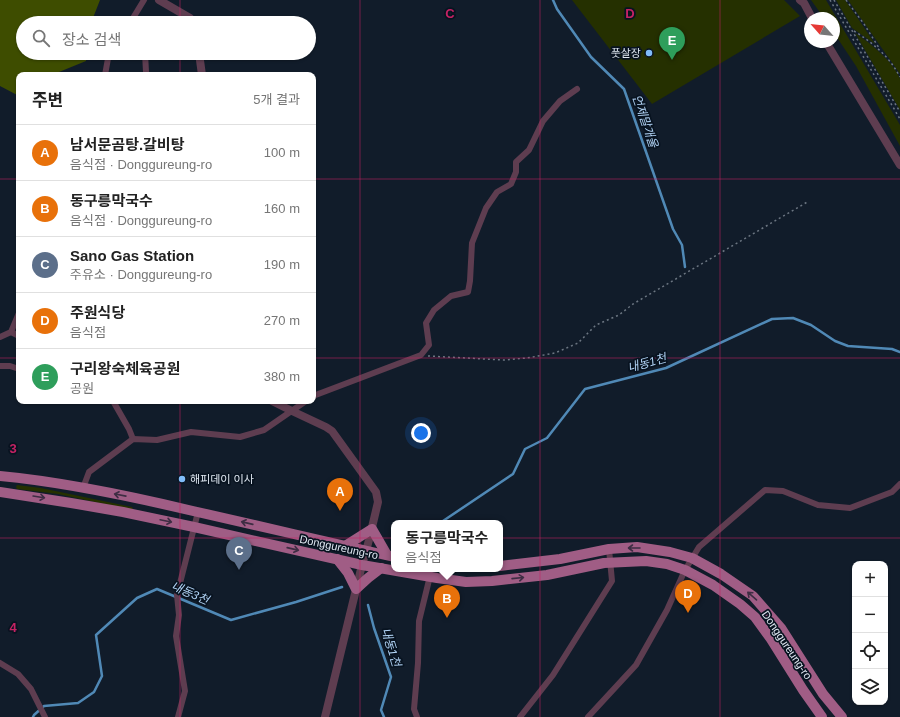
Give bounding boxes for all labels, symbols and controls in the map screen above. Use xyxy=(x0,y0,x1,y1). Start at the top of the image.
text: C xyxy=(445,6,455,21)
text: D xyxy=(625,6,635,21)
north arrow xyxy=(804,12,840,48)
search box xyxy=(16,16,316,60)
icon: search xyxy=(30,27,52,49)
pin: E xyxy=(659,27,685,60)
text: 장소 검색 xyxy=(62,31,121,48)
place label: 풋살장 xyxy=(611,47,641,59)
marker: 풋살장 xyxy=(644,48,654,58)
text: 주변 xyxy=(32,91,63,110)
text: 5개 결과 xyxy=(253,92,300,107)
water label: 언제말개울 xyxy=(629,93,661,150)
text: 남서문곰탕.갈비탕 xyxy=(70,136,185,153)
text: A xyxy=(40,145,50,160)
text: 100 m xyxy=(264,145,300,160)
text: 음식점 · Donggureung-ro xyxy=(70,157,212,172)
text: 동구릉막국수 xyxy=(70,192,153,209)
text: B xyxy=(40,201,50,216)
text: 160 m xyxy=(264,201,300,216)
text: 음식점 · Donggureung-ro xyxy=(70,213,212,228)
text: Sano Gas Station xyxy=(70,247,194,264)
text: C xyxy=(40,257,50,272)
text: 190 m xyxy=(264,257,300,272)
text: 주유소 · Donggureung-ro xyxy=(70,267,212,282)
text: 주원식당 xyxy=(70,304,125,321)
text: D xyxy=(40,313,50,328)
text: 270 m xyxy=(264,313,300,328)
text: 음식점 xyxy=(70,325,106,340)
water label: 내동1천 xyxy=(626,350,670,375)
text: 구리왕숙체육공원 xyxy=(70,360,180,377)
text: E xyxy=(41,369,49,384)
text: 380 m xyxy=(264,369,300,384)
text: 공원 xyxy=(70,381,94,396)
your location xyxy=(411,423,431,443)
text: 3 xyxy=(9,441,17,456)
place label: 해피데이 이사 xyxy=(190,473,254,485)
marker: 해피데이 이사 xyxy=(177,474,187,484)
pin: A xyxy=(327,478,353,511)
one-way arrow xyxy=(114,491,127,499)
one-way arrow xyxy=(32,494,45,502)
one-way arrow xyxy=(160,518,173,526)
one-way arrow xyxy=(241,519,254,527)
popup xyxy=(391,520,503,572)
text: 동구릉막국수 xyxy=(406,529,488,546)
street label: Donggureung-ro xyxy=(299,533,379,561)
pin: C xyxy=(226,537,252,570)
one-way arrow xyxy=(628,544,641,552)
one-way arrow xyxy=(287,546,300,553)
text: 음식점 xyxy=(406,550,441,565)
map controls xyxy=(852,561,888,705)
button: + xyxy=(852,561,888,597)
one-way arrow xyxy=(511,574,524,582)
water label: 내동3천 xyxy=(169,579,213,608)
pin: D xyxy=(675,580,701,613)
pin: B xyxy=(434,585,460,618)
one-way arrow xyxy=(747,592,757,601)
button: − xyxy=(852,597,888,633)
street label: Donggureung-ro xyxy=(760,608,814,682)
text: 4 xyxy=(9,620,17,635)
water label: 내동1천 xyxy=(378,626,404,670)
button: locate xyxy=(852,633,888,669)
button: layers xyxy=(852,669,888,705)

